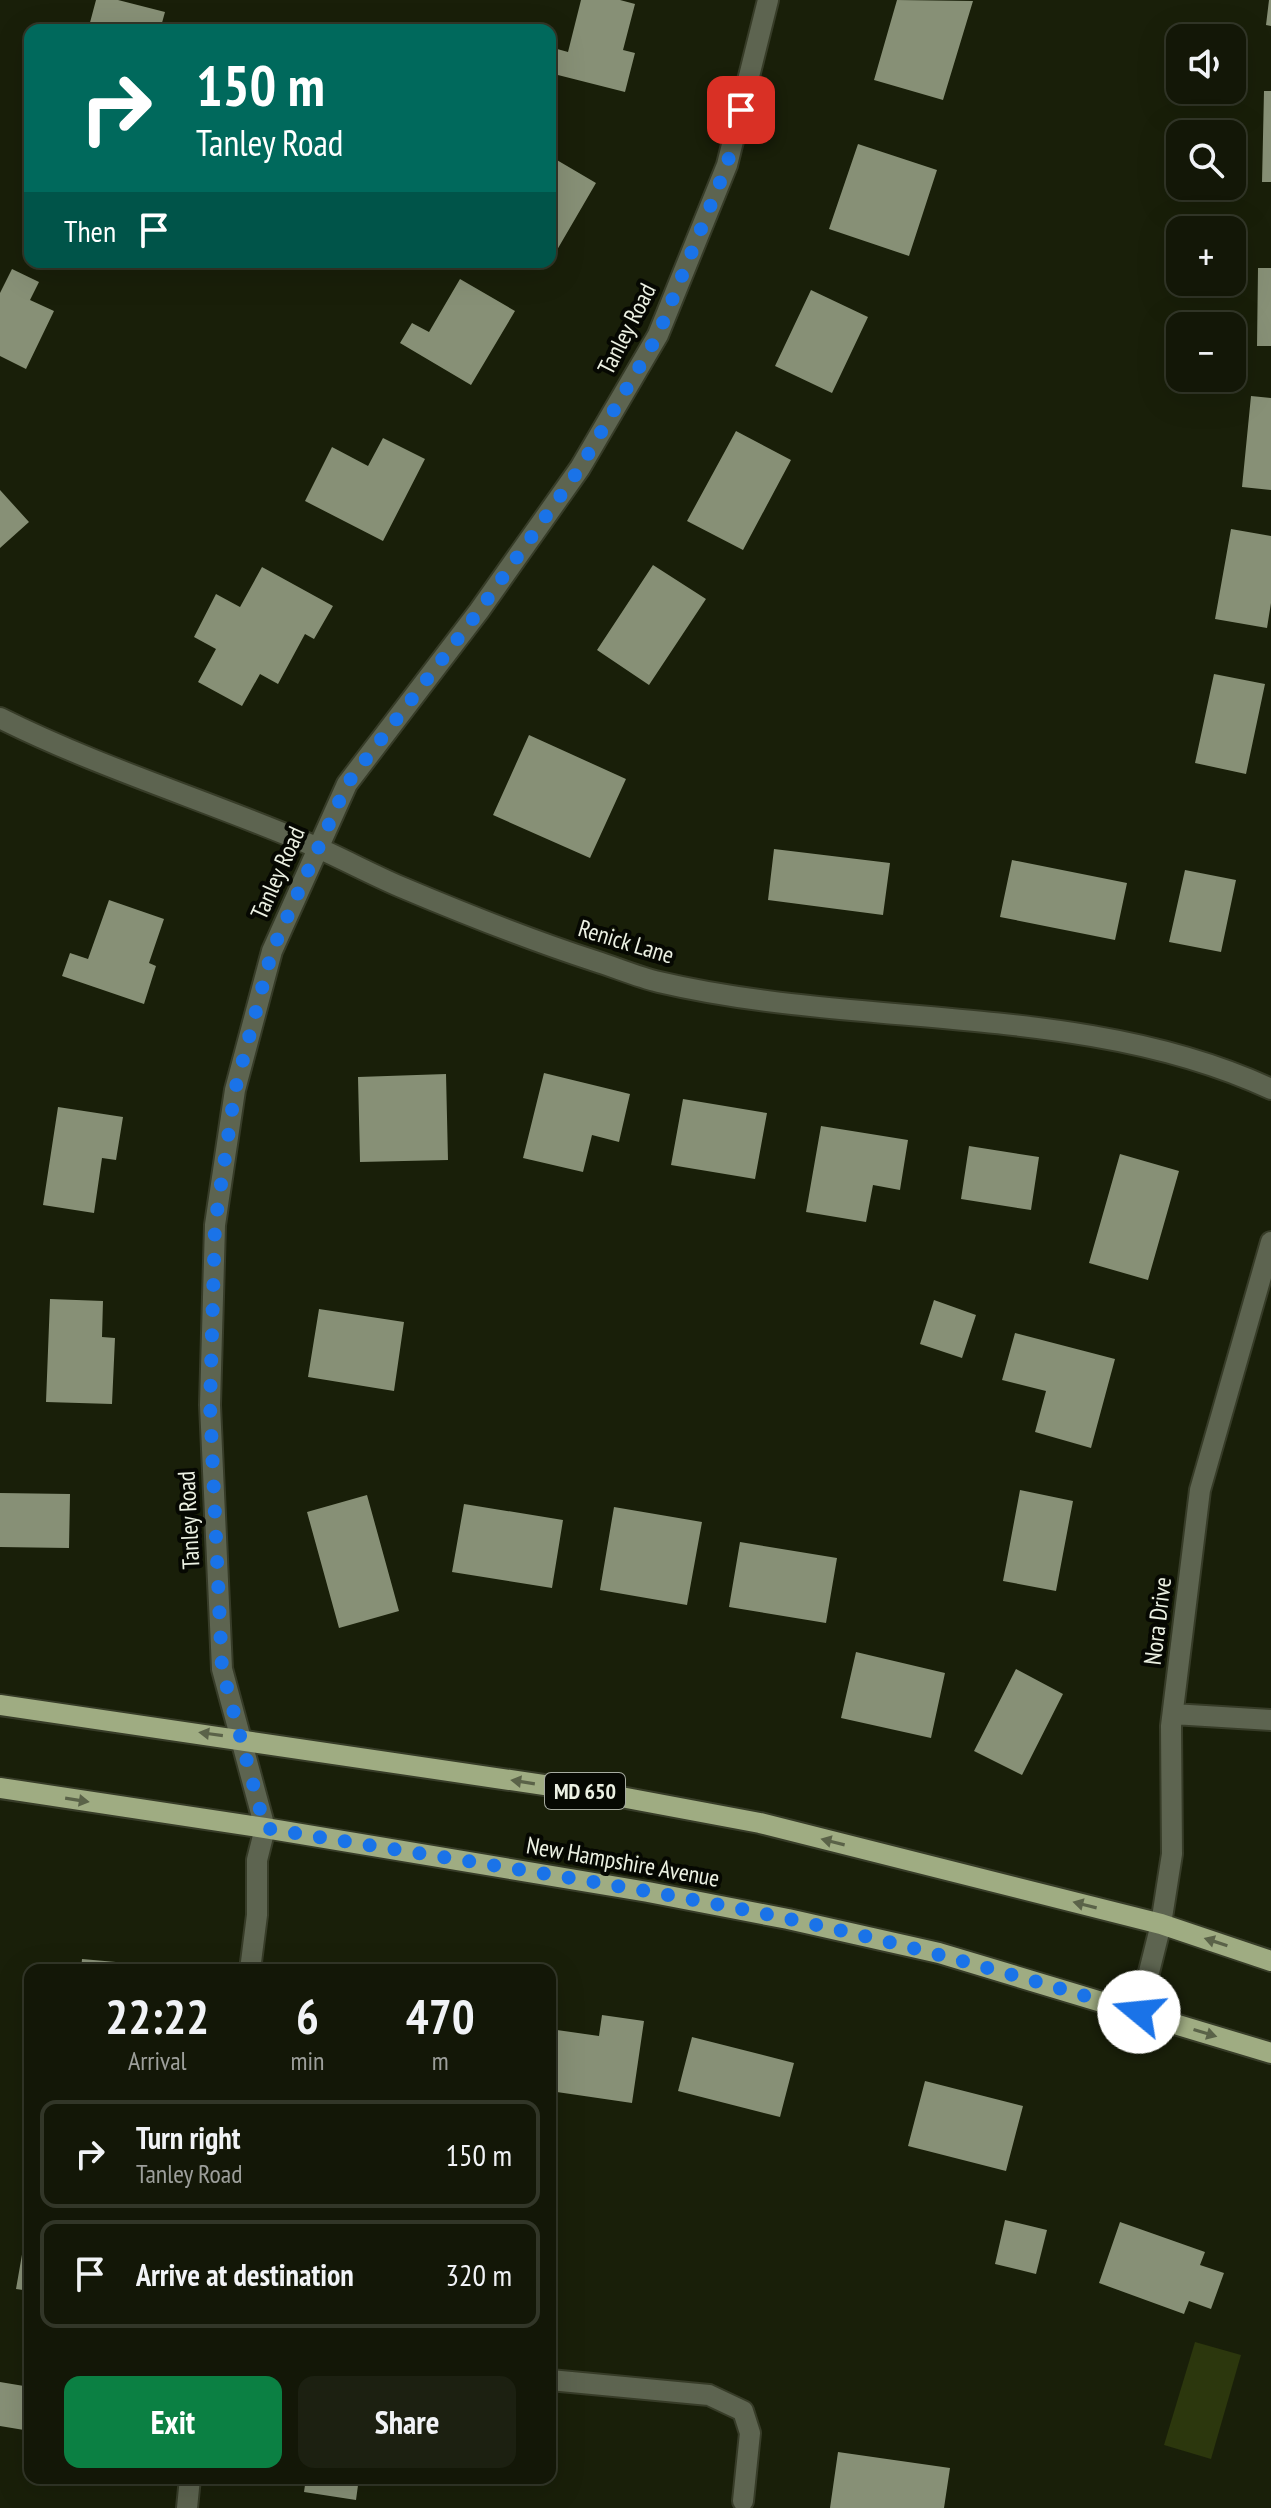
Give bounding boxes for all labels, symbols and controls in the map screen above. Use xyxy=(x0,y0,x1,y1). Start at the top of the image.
map controls xyxy=(1166,24,1246,392)
button: sound xyxy=(1166,24,1246,104)
text: 150 m xyxy=(196,49,325,121)
icon: right xyxy=(64,56,168,160)
pin xyxy=(707,76,775,144)
icon: arrive xyxy=(719,88,763,132)
text: Tanley Road xyxy=(196,119,343,166)
button: search xyxy=(1166,120,1246,200)
icon: arrive xyxy=(132,208,176,252)
text: Then xyxy=(64,211,116,250)
button: + xyxy=(1166,216,1246,296)
street label: Tanley Road xyxy=(590,278,663,380)
button: − xyxy=(1166,312,1246,392)
street label: Tanley Road xyxy=(243,822,312,924)
street label: Renick Lane xyxy=(575,912,678,971)
street label: Tanley Road xyxy=(170,1470,207,1570)
street label: Nora Drive xyxy=(1137,1575,1178,1667)
one-way arrow xyxy=(198,1728,223,1741)
road number: MD 650 xyxy=(545,1773,625,1809)
one-way arrow xyxy=(510,1775,535,1788)
one-way arrow xyxy=(65,1794,90,1807)
street label: New Hampshire Avenue xyxy=(524,1829,722,1894)
one-way arrow xyxy=(821,1835,846,1847)
one-way arrow xyxy=(1073,1898,1098,1911)
one-way arrow xyxy=(1204,1936,1228,1948)
position arrow xyxy=(1097,1970,1181,2054)
text: 22:22 xyxy=(105,1985,209,2047)
text: 6 xyxy=(296,1985,319,2047)
text: 470 xyxy=(406,1985,475,2047)
one-way arrow xyxy=(1193,2027,1217,2039)
text: Arrival xyxy=(128,2044,187,2077)
text: min xyxy=(290,2044,324,2077)
text: m xyxy=(432,2044,449,2077)
text: Turn right xyxy=(136,2118,240,2157)
icon: right xyxy=(68,2132,112,2176)
text: 150 m xyxy=(446,2135,512,2174)
text: Tanley Road xyxy=(136,2157,242,2190)
icon: arrive xyxy=(68,2252,112,2296)
text: Arrive at destination xyxy=(136,2255,354,2294)
text: 320 m xyxy=(446,2255,512,2294)
button: Exit xyxy=(64,2376,282,2468)
button: Share xyxy=(298,2376,516,2468)

